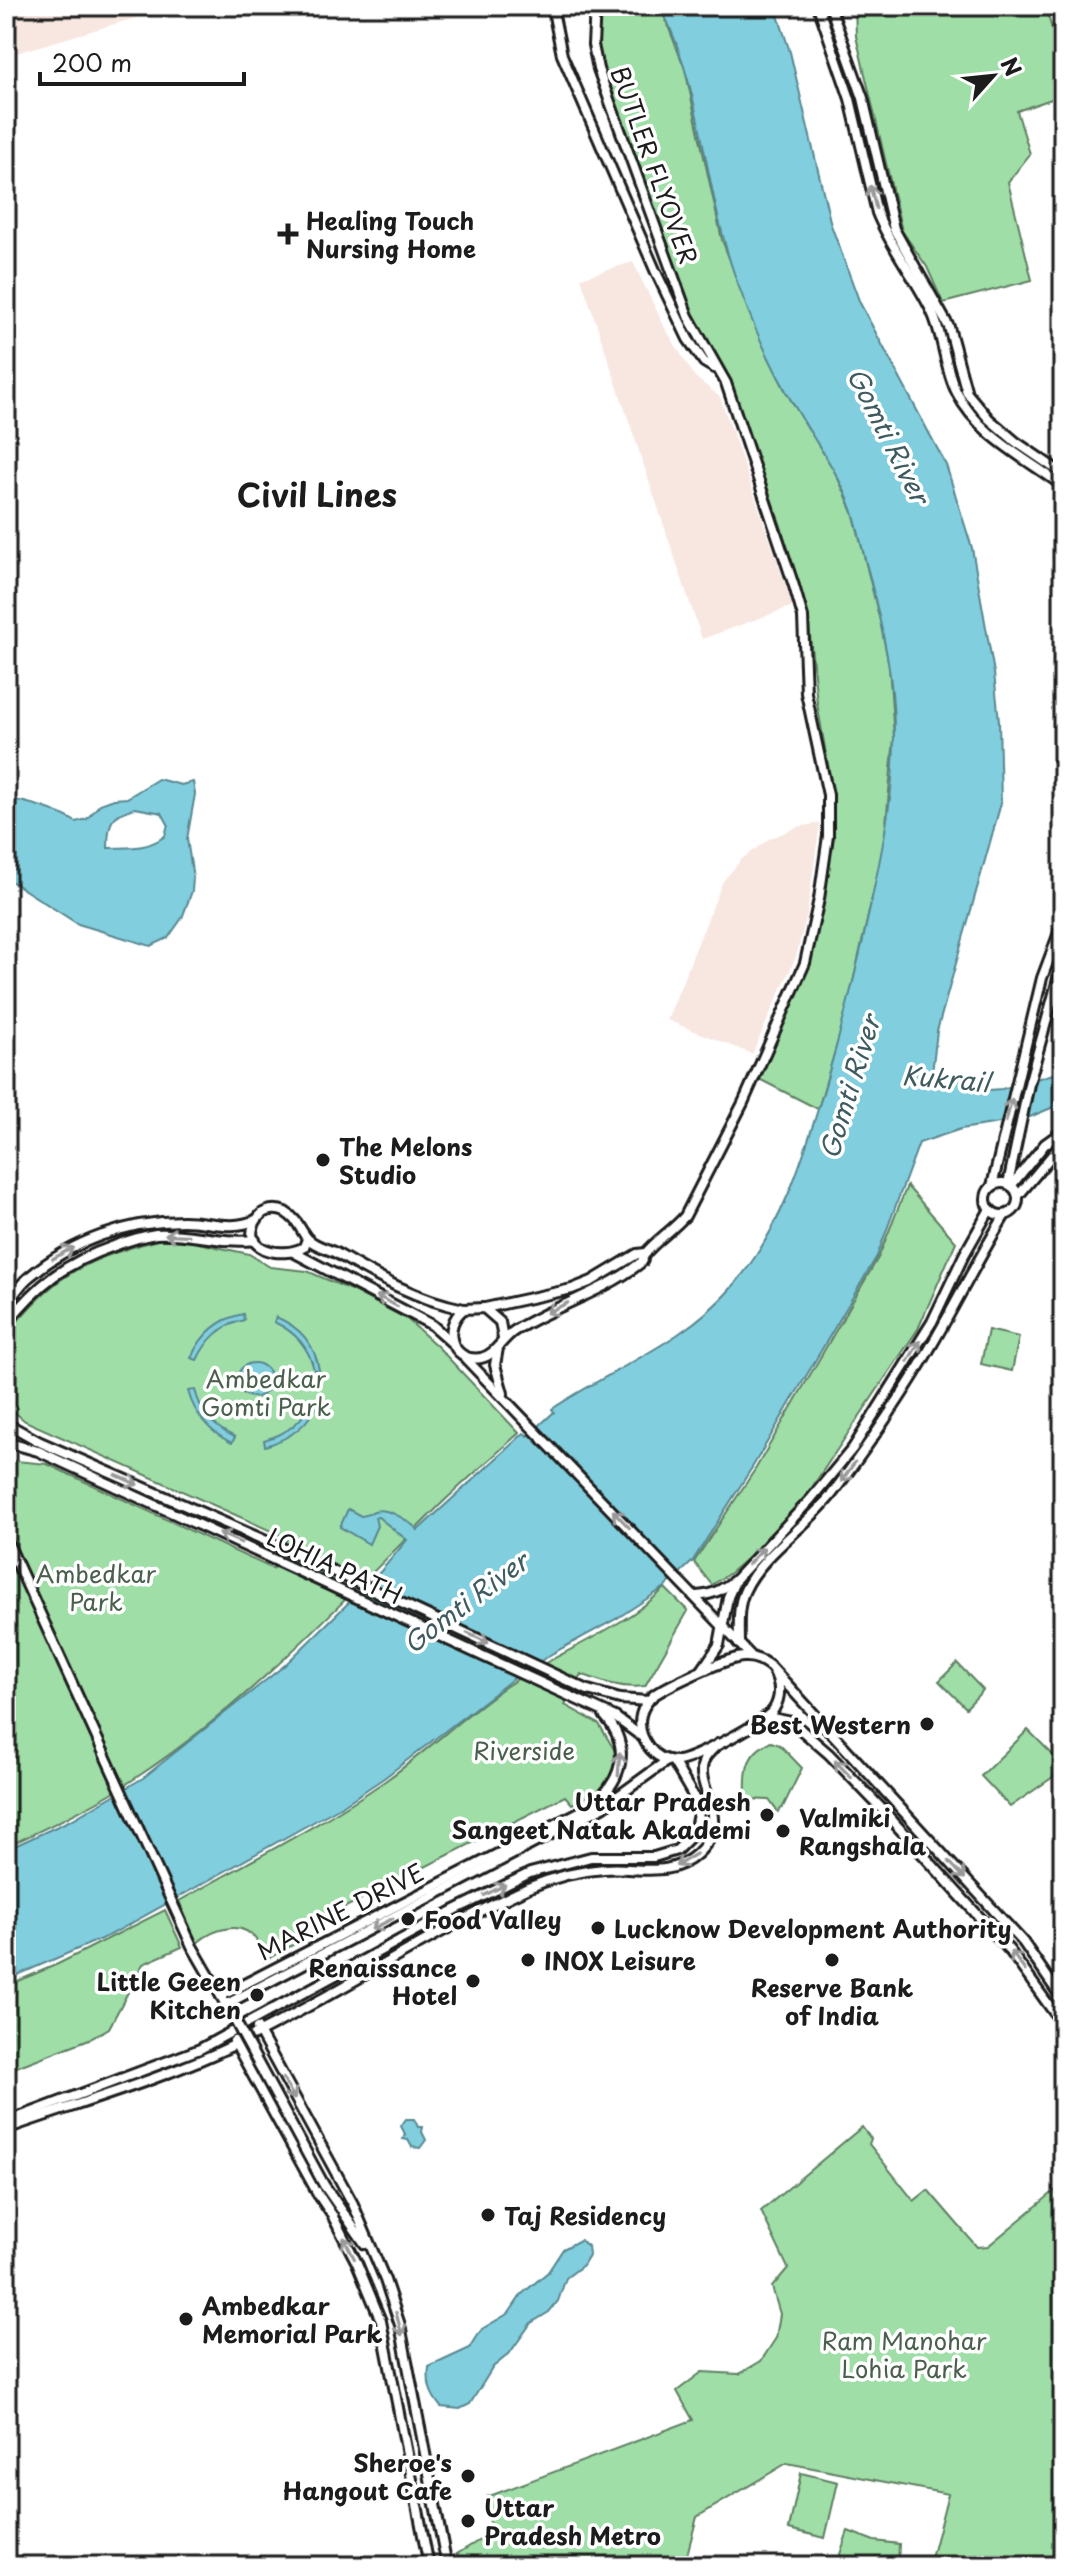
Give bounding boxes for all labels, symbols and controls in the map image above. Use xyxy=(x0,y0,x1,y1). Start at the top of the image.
scale bar xyxy=(40,36,244,86)
north arrow xyxy=(953,36,1033,116)
text: 200 m xyxy=(52,44,132,80)
text: N xyxy=(993,51,1031,81)
street label: BUTLER FLYOVER xyxy=(602,61,708,269)
one-way arrow xyxy=(865,184,880,210)
place label: Healing Touch Nursing Home xyxy=(306,202,476,266)
marker: Healing Touch Nursing Home xyxy=(277,223,299,245)
water label: Gomti River xyxy=(838,360,941,513)
district label: Civil Lines xyxy=(237,470,397,518)
water label: Gomti River xyxy=(809,1007,890,1164)
water label: Kukrail xyxy=(901,1055,995,1102)
one-way arrow xyxy=(1003,1098,1018,1124)
place label: The Melons Studio xyxy=(339,1128,472,1192)
marker: The Melons Studio xyxy=(314,1151,332,1169)
one-way arrow xyxy=(164,1228,191,1243)
one-way arrow xyxy=(51,1245,74,1261)
one-way arrow xyxy=(376,1293,400,1309)
one-way arrow xyxy=(545,1301,569,1316)
one-way arrow xyxy=(906,1340,922,1363)
park label: Ambedkar Gomti Park xyxy=(201,1360,331,1424)
one-way arrow xyxy=(840,1461,856,1483)
one-way arrow xyxy=(115,1473,139,1488)
one-way arrow xyxy=(612,1509,631,1529)
street label: LOHIA PATH xyxy=(261,1518,409,1612)
one-way arrow xyxy=(218,1530,242,1545)
water label: Gomti River xyxy=(394,1540,538,1662)
one-way arrow xyxy=(746,1547,764,1567)
park label: Ambedkar Park xyxy=(36,1555,156,1619)
one-way arrow xyxy=(465,1632,489,1647)
place label: Best Western xyxy=(750,1706,911,1742)
marker: Best Western xyxy=(918,1715,936,1733)
park label: Riverside xyxy=(473,1732,575,1768)
one-way arrow xyxy=(612,1751,627,1778)
one-way arrow xyxy=(834,1759,853,1779)
place label: Uttar Pradesh Sangeet Natak Akademi xyxy=(452,1783,751,1847)
place label: Valmiki Rangshala xyxy=(799,1799,926,1863)
marker: Uttar Pradesh Sangeet Natak Akademi xyxy=(758,1806,776,1824)
marker: Valmiki Rangshala xyxy=(774,1822,792,1840)
one-way arrow xyxy=(675,1852,698,1868)
street label: MARINE DRIVE xyxy=(250,1853,430,1969)
one-way arrow xyxy=(948,1860,967,1880)
one-way arrow xyxy=(483,1882,507,1897)
place label: Food Valley xyxy=(424,1901,561,1937)
marker: Food Valley xyxy=(399,1910,417,1928)
place label: Lucknow Development Authority xyxy=(614,1910,1012,1946)
one-way arrow xyxy=(370,1916,394,1932)
marker: Lucknow Development Authority xyxy=(589,1919,607,1937)
place label: INOX Leisure xyxy=(544,1942,696,1978)
place label: Renaissance Hotel xyxy=(309,1949,457,2013)
marker: INOX Leisure xyxy=(519,1951,537,1969)
marker: Reserve Bank of India xyxy=(823,1951,841,1969)
one-way arrow xyxy=(1010,1951,1026,1973)
place label: Little Geeen Kitchen xyxy=(97,1963,241,2027)
place label: Reserve Bank of India xyxy=(751,1969,913,2033)
marker: Renaissance Hotel xyxy=(464,1972,482,1990)
marker: Little Geeen Kitchen xyxy=(248,1986,266,2004)
one-way arrow xyxy=(281,2077,297,2101)
place label: Taj Residency xyxy=(504,2197,666,2233)
marker: Taj Residency xyxy=(479,2206,497,2224)
one-way arrow xyxy=(341,2236,356,2260)
place label: Ambedkar Memorial Park xyxy=(202,2287,383,2351)
marker: Ambedkar Memorial Park xyxy=(177,2310,195,2328)
one-way arrow xyxy=(392,2310,407,2336)
park label: Ram Manohar Lohia Park xyxy=(821,2322,987,2386)
place label: Sheroe's Hangout Cafe xyxy=(282,2444,452,2508)
marker: Sheroe's Hangout Cafe xyxy=(459,2467,477,2485)
place label: Uttar Pradesh Metro xyxy=(484,2489,661,2553)
marker: Uttar Pradesh Metro xyxy=(459,2512,477,2530)

